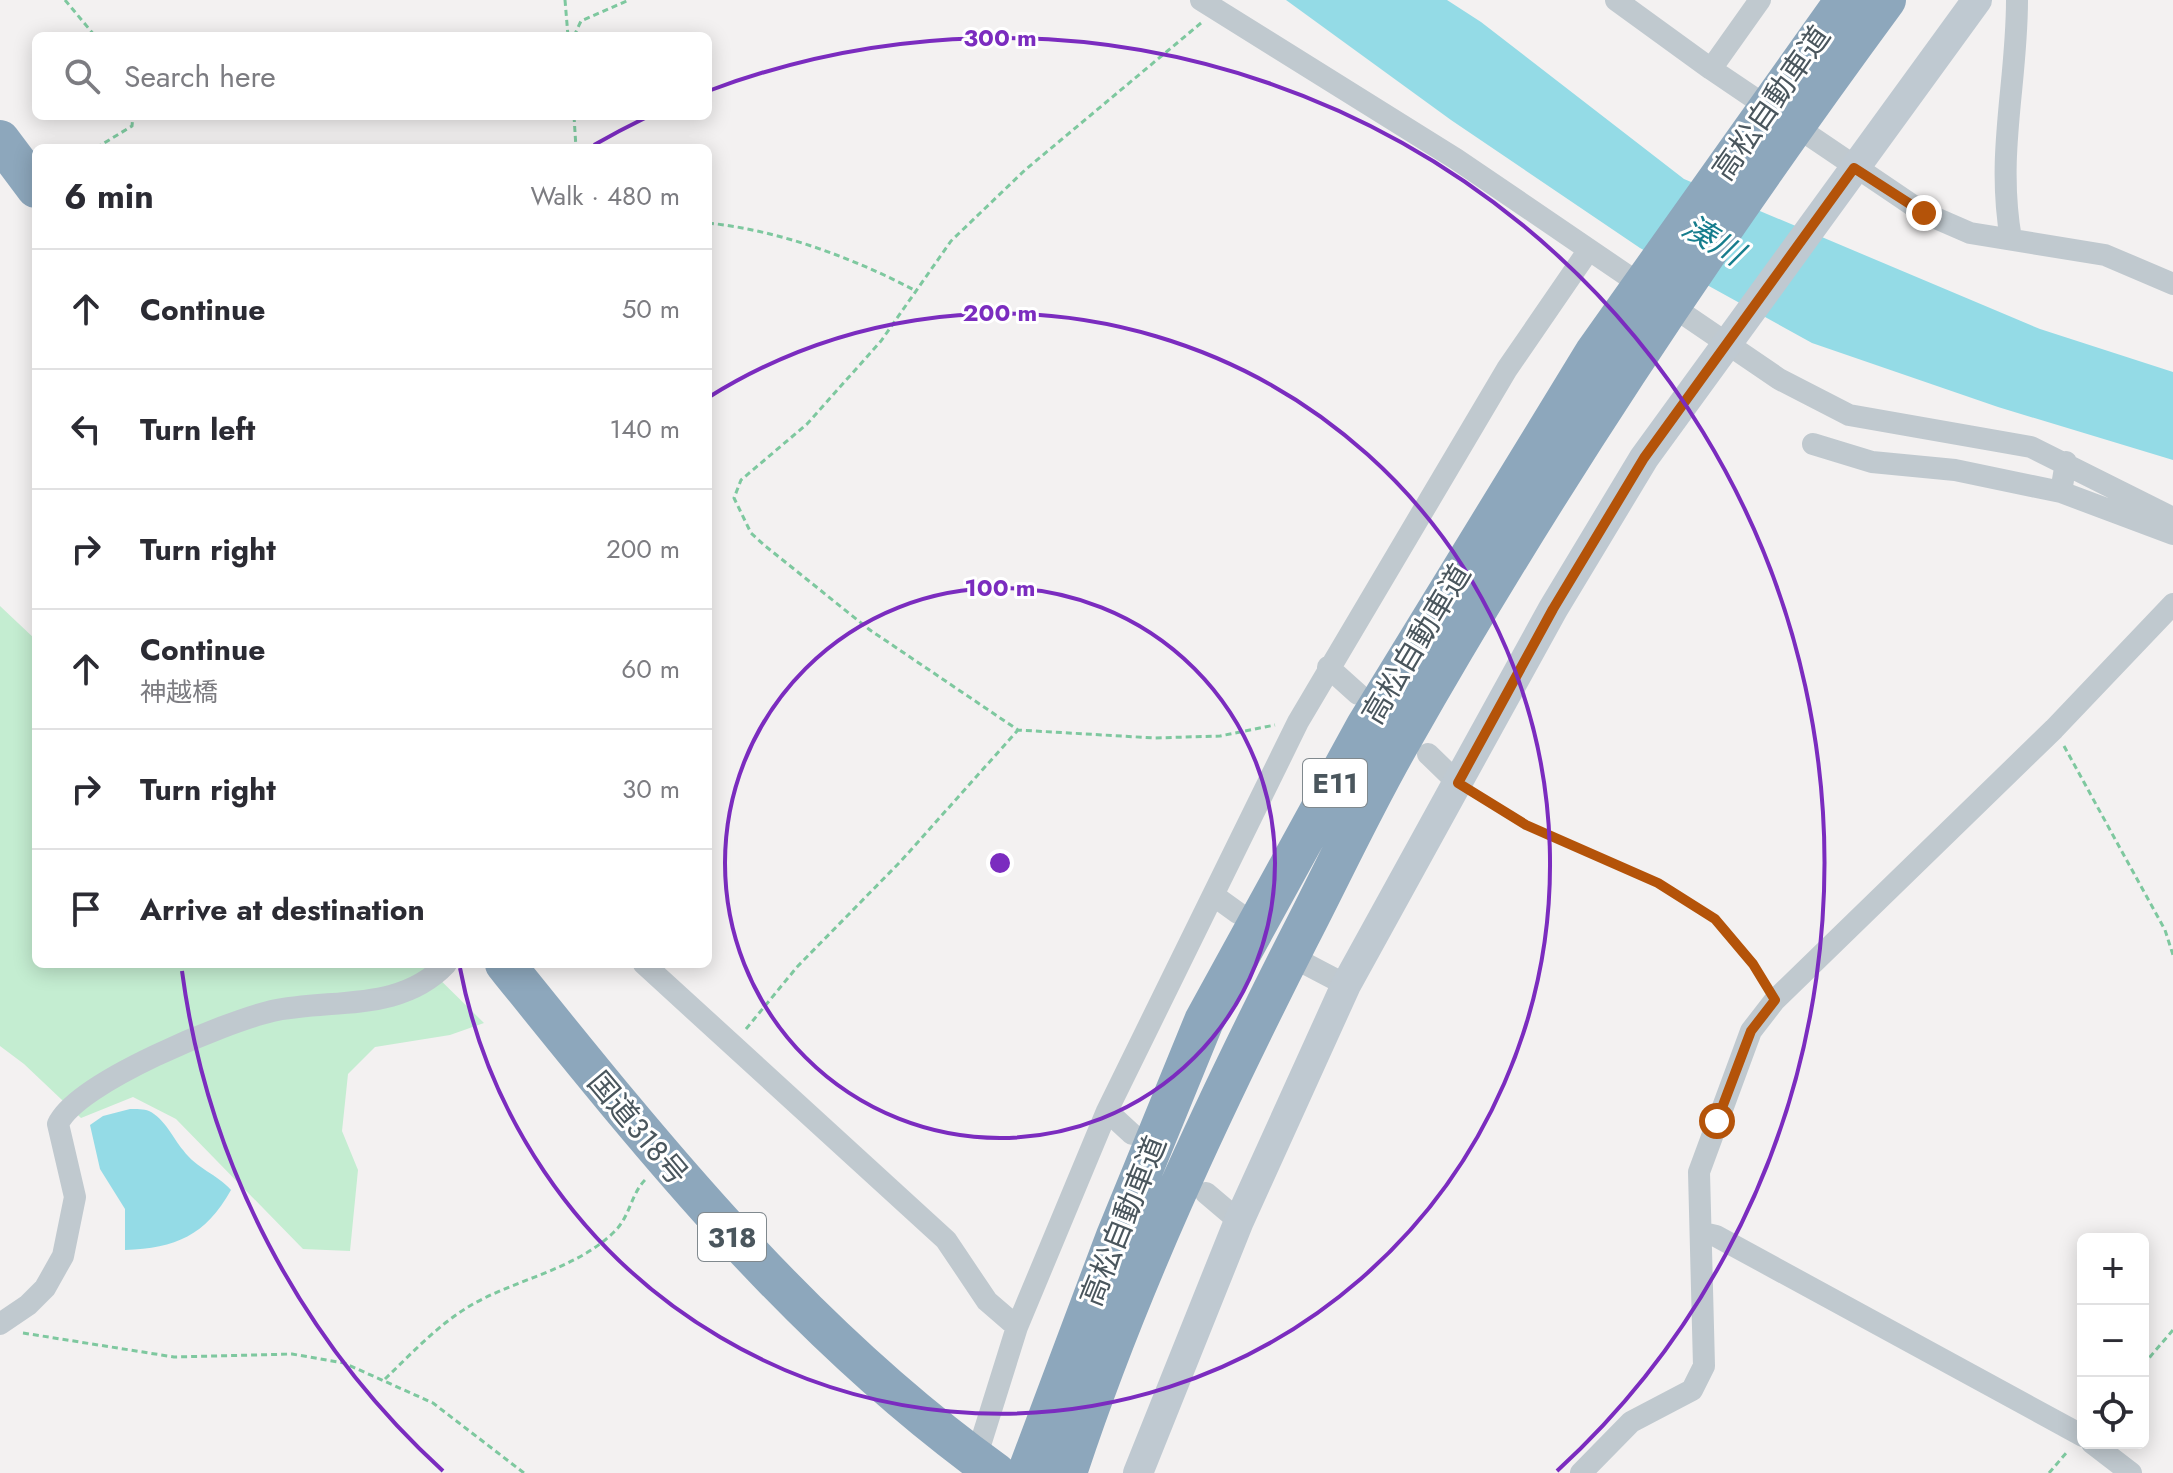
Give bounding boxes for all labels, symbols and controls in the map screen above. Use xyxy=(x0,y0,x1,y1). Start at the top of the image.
street label: 高松自動車道 xyxy=(1702,17,1840,189)
text: 300 m xyxy=(963,20,1037,55)
search box xyxy=(32,32,712,120)
icon: search xyxy=(60,54,104,98)
text: Search here xyxy=(124,55,276,98)
text: 6 min xyxy=(64,172,154,221)
text: Walk · 480 m xyxy=(530,177,680,215)
route end xyxy=(1906,195,1942,231)
water label: 湊川 xyxy=(1674,204,1755,278)
icon: ahead xyxy=(64,287,108,331)
text: Continue xyxy=(140,288,266,331)
text: 50 m xyxy=(622,290,680,328)
text: 200 m xyxy=(963,295,1037,330)
icon: left xyxy=(64,407,108,451)
text: Turn left xyxy=(140,408,255,451)
text: 140 m xyxy=(609,410,680,448)
icon: right xyxy=(64,527,108,571)
text: Turn right xyxy=(140,528,276,571)
text: 200 m xyxy=(606,530,680,568)
street label: 高松自動車道 xyxy=(1351,556,1481,732)
text: 100 m xyxy=(965,570,1035,605)
text: Continue xyxy=(140,628,266,671)
icon: ahead xyxy=(64,647,108,691)
text: 60 m xyxy=(621,650,680,688)
text: 神越橋 xyxy=(140,673,218,711)
road number: E11 xyxy=(1303,759,1367,807)
icon: right xyxy=(64,767,108,811)
text: Turn right xyxy=(140,768,276,811)
text: 30 m xyxy=(622,770,680,808)
centre of rings xyxy=(986,849,1014,877)
icon: arrive xyxy=(64,887,108,931)
text: Arrive at destination xyxy=(140,888,425,931)
street label: 国道318号 xyxy=(578,1062,698,1194)
route start xyxy=(1699,1103,1735,1139)
street label: 高松自動車道 xyxy=(1069,1129,1177,1313)
road number: 318 xyxy=(698,1213,766,1261)
map controls xyxy=(2077,1233,2149,1449)
button: + xyxy=(2077,1233,2149,1305)
button: − xyxy=(2077,1305,2149,1377)
button: locate xyxy=(2077,1377,2149,1449)

